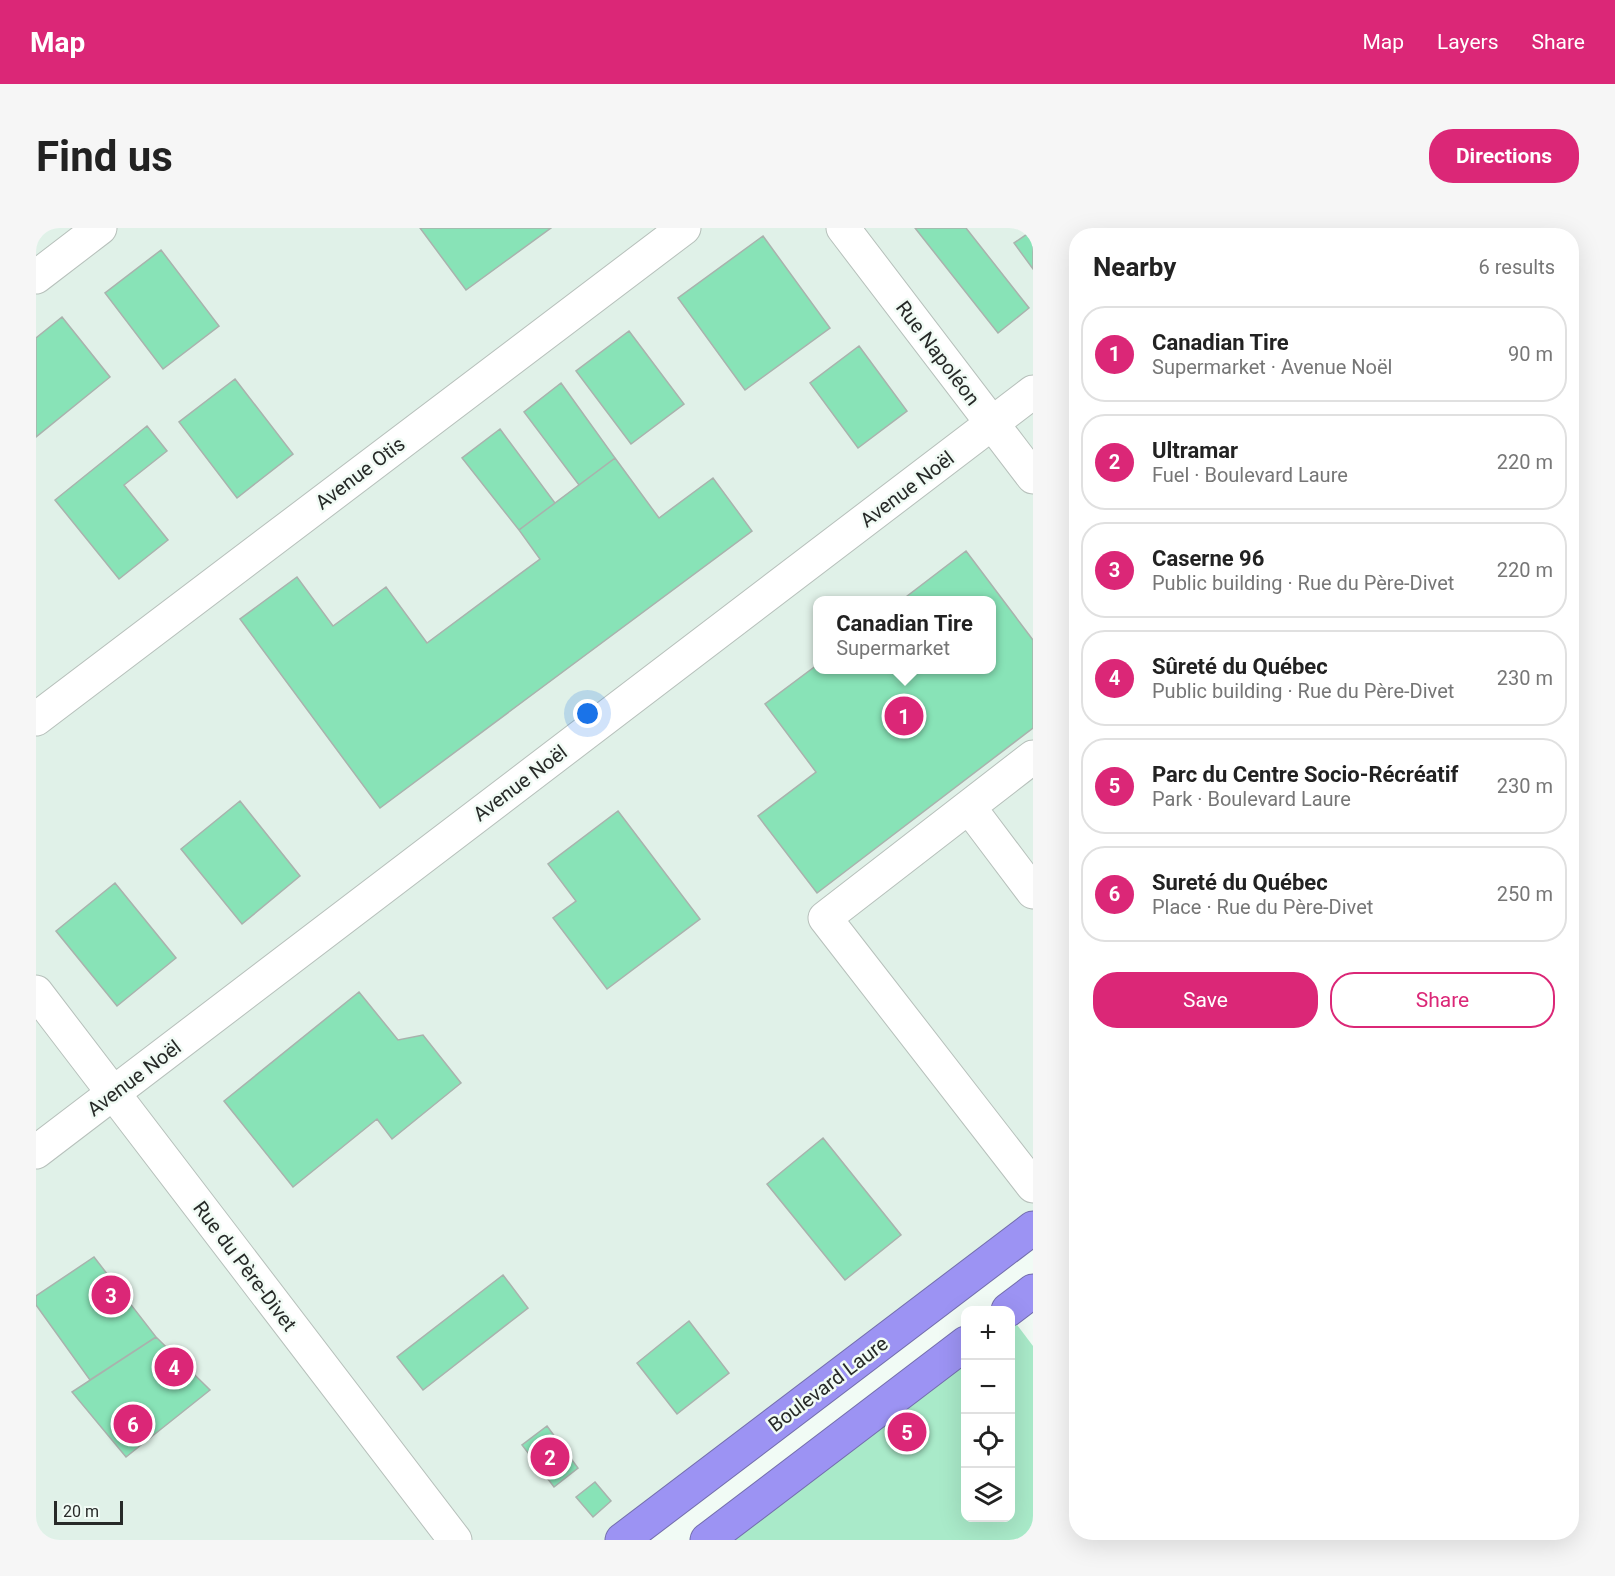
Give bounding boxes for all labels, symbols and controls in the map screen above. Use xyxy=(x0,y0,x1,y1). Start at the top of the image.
text: Map xyxy=(30,26,85,59)
text: Map xyxy=(1362,30,1404,54)
text: Layers xyxy=(1437,30,1498,54)
text: Share xyxy=(1531,30,1585,54)
button: Directions xyxy=(1429,129,1579,183)
text: Find us xyxy=(36,132,173,181)
text: Nearby xyxy=(1093,252,1176,282)
text: 6 results xyxy=(1479,255,1555,279)
street label: Rue Napoléon xyxy=(891,296,985,410)
text: Canadian Tire xyxy=(1152,330,1289,355)
text: 1 xyxy=(1109,342,1120,366)
text: 90 m xyxy=(1508,342,1553,366)
text: Supermarket · Avenue Noël xyxy=(1152,355,1392,379)
street label: Avenue Otis xyxy=(311,432,409,514)
text: Ultramar xyxy=(1152,438,1238,463)
street label: Avenue Noël xyxy=(855,446,959,532)
text: 2 xyxy=(1109,450,1120,474)
text: 220 m xyxy=(1497,450,1553,474)
text: Fuel · Boulevard Laure xyxy=(1152,463,1348,487)
text: Caserne 96 xyxy=(1152,546,1264,571)
text: 3 xyxy=(1109,558,1120,582)
text: 220 m xyxy=(1497,558,1553,582)
text: Public building · Rue du Père-Divet xyxy=(1152,571,1454,595)
popup xyxy=(813,596,996,674)
text: Canadian Tire xyxy=(836,611,973,636)
text: Supermarket xyxy=(836,636,950,660)
text: Sûreté du Québec xyxy=(1152,654,1328,679)
text: 4 xyxy=(1109,666,1120,690)
text: 230 m xyxy=(1497,666,1553,690)
text: Public building · Rue du Père-Divet xyxy=(1152,679,1454,703)
pin: 1 xyxy=(884,694,924,738)
your location xyxy=(573,699,602,728)
street label: Avenue Noël xyxy=(468,740,572,826)
text: Parc du Centre Socio-Récréatif xyxy=(1152,762,1458,787)
text: 5 xyxy=(1109,774,1120,798)
text: 230 m xyxy=(1497,774,1553,798)
text: Park · Boulevard Laure xyxy=(1152,787,1351,811)
text: Sureté du Québec xyxy=(1152,870,1328,895)
text: 6 xyxy=(1109,882,1120,906)
text: 250 m xyxy=(1497,882,1553,906)
text: Place · Rue du Père-Divet xyxy=(1152,895,1373,919)
button: Save xyxy=(1093,972,1318,1028)
button: Share xyxy=(1330,972,1555,1028)
street label: Avenue Noël xyxy=(82,1035,186,1121)
street label: Rue du Père-Divet xyxy=(188,1196,302,1336)
pin: 3 xyxy=(92,1272,130,1318)
map controls xyxy=(961,1306,1015,1522)
button: + xyxy=(961,1306,1015,1360)
street label: Boulevard Laure xyxy=(764,1331,892,1437)
pin: 4 xyxy=(154,1344,194,1390)
button: − xyxy=(961,1360,1015,1414)
pin: 6 xyxy=(114,1402,152,1446)
pin: 5 xyxy=(888,1410,926,1454)
button: locate xyxy=(961,1414,1015,1468)
pin: 2 xyxy=(530,1434,570,1480)
button: layers xyxy=(961,1468,1015,1522)
scale bar xyxy=(54,1498,123,1526)
text: 20 m xyxy=(63,1502,99,1521)

